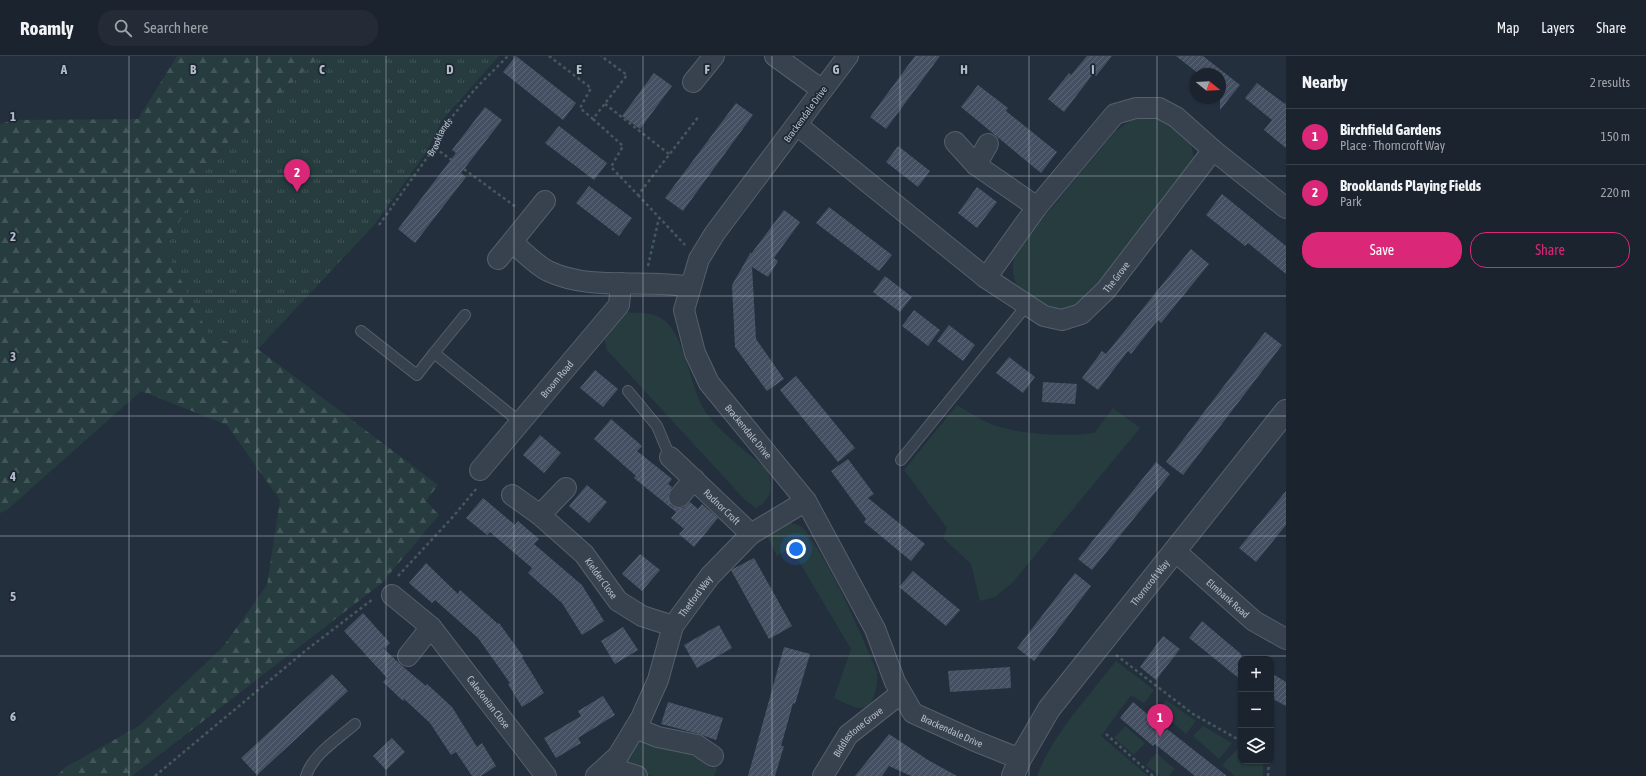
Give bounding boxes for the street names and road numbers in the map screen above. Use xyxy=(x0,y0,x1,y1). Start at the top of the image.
street label: Brackendale Drive xyxy=(781,84,830,145)
street label: Brooklands xyxy=(425,116,455,158)
street label: The Grove xyxy=(1101,259,1132,295)
street label: Broom Road xyxy=(538,358,576,400)
street label: Brackendale Drive xyxy=(723,402,774,461)
street label: Radnor Croft xyxy=(701,487,742,527)
street label: Kielder Close xyxy=(583,556,620,601)
street label: Thorncroft Way xyxy=(1128,557,1172,608)
street label: Thetford Way xyxy=(677,574,714,619)
street label: Elmbank Road xyxy=(1204,577,1252,620)
street label: Caledonian Close xyxy=(465,674,512,731)
street label: Biddlestone Grove xyxy=(831,705,885,759)
street label: Brackendale Drive xyxy=(919,712,985,750)

